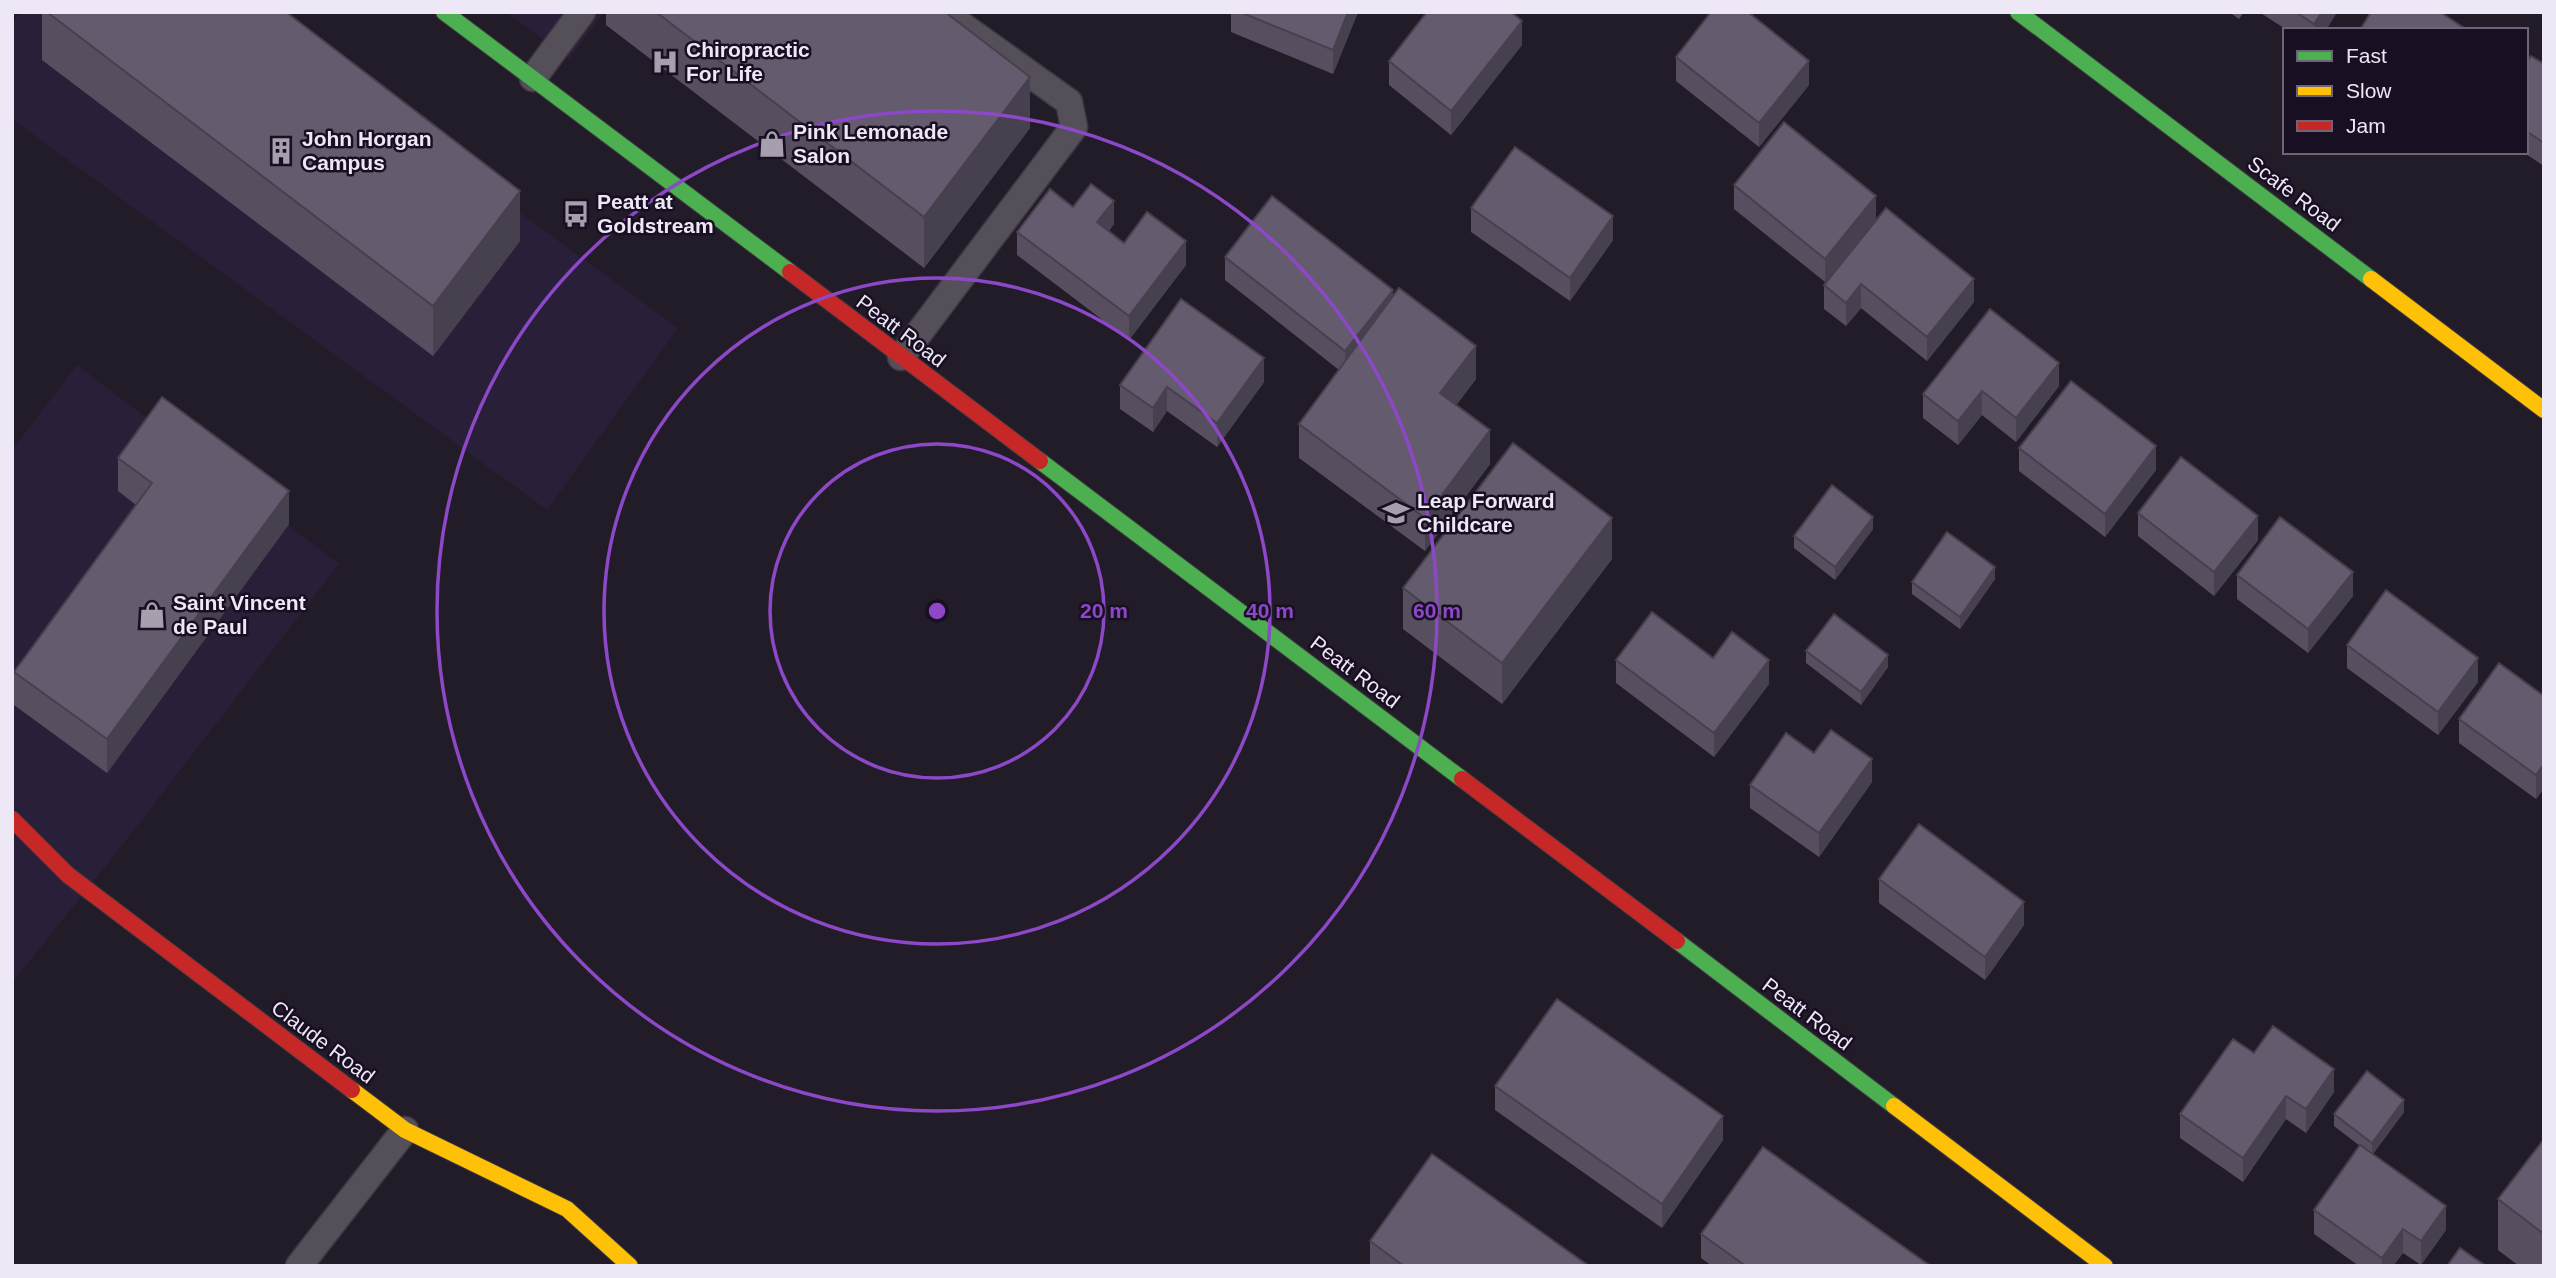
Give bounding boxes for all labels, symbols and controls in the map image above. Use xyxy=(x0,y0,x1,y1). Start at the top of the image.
legend xyxy=(2283,28,2528,154)
place label: Chiropractic For Life xyxy=(686,38,810,85)
text: Fast xyxy=(2346,44,2387,67)
hospital icon: Chiropractic For Life xyxy=(650,47,680,77)
text: Slow xyxy=(2346,79,2392,102)
text: Jam xyxy=(2346,114,2386,137)
place label: Pink Lemonade Salon xyxy=(793,120,948,167)
place label: John Horgan Campus xyxy=(302,127,432,174)
shop icon: Pink Lemonade Salon xyxy=(757,129,787,159)
building icon: John Horgan Campus xyxy=(266,136,296,166)
street label: Scafe Road xyxy=(2244,151,2345,236)
place label: Peatt at Goldstream xyxy=(597,190,714,237)
bus stop icon: Peatt at Goldstream xyxy=(561,199,591,229)
street label: Peatt Road xyxy=(852,290,950,371)
place label: Leap Forward Childcare xyxy=(1417,489,1555,536)
school or university icon: Leap Forward Childcare xyxy=(1381,498,1411,528)
place label: Saint Vincent de Paul xyxy=(173,591,306,638)
centre of rings xyxy=(925,599,949,623)
text: 20 m xyxy=(1080,599,1128,622)
text: 40 m xyxy=(1246,599,1294,622)
text: 60 m xyxy=(1413,599,1461,622)
shop icon: Saint Vincent de Paul xyxy=(137,600,167,630)
street label: Peatt Road xyxy=(1306,631,1404,712)
street label: Peatt Road xyxy=(1758,973,1856,1054)
street label: Claude Road xyxy=(267,996,379,1088)

